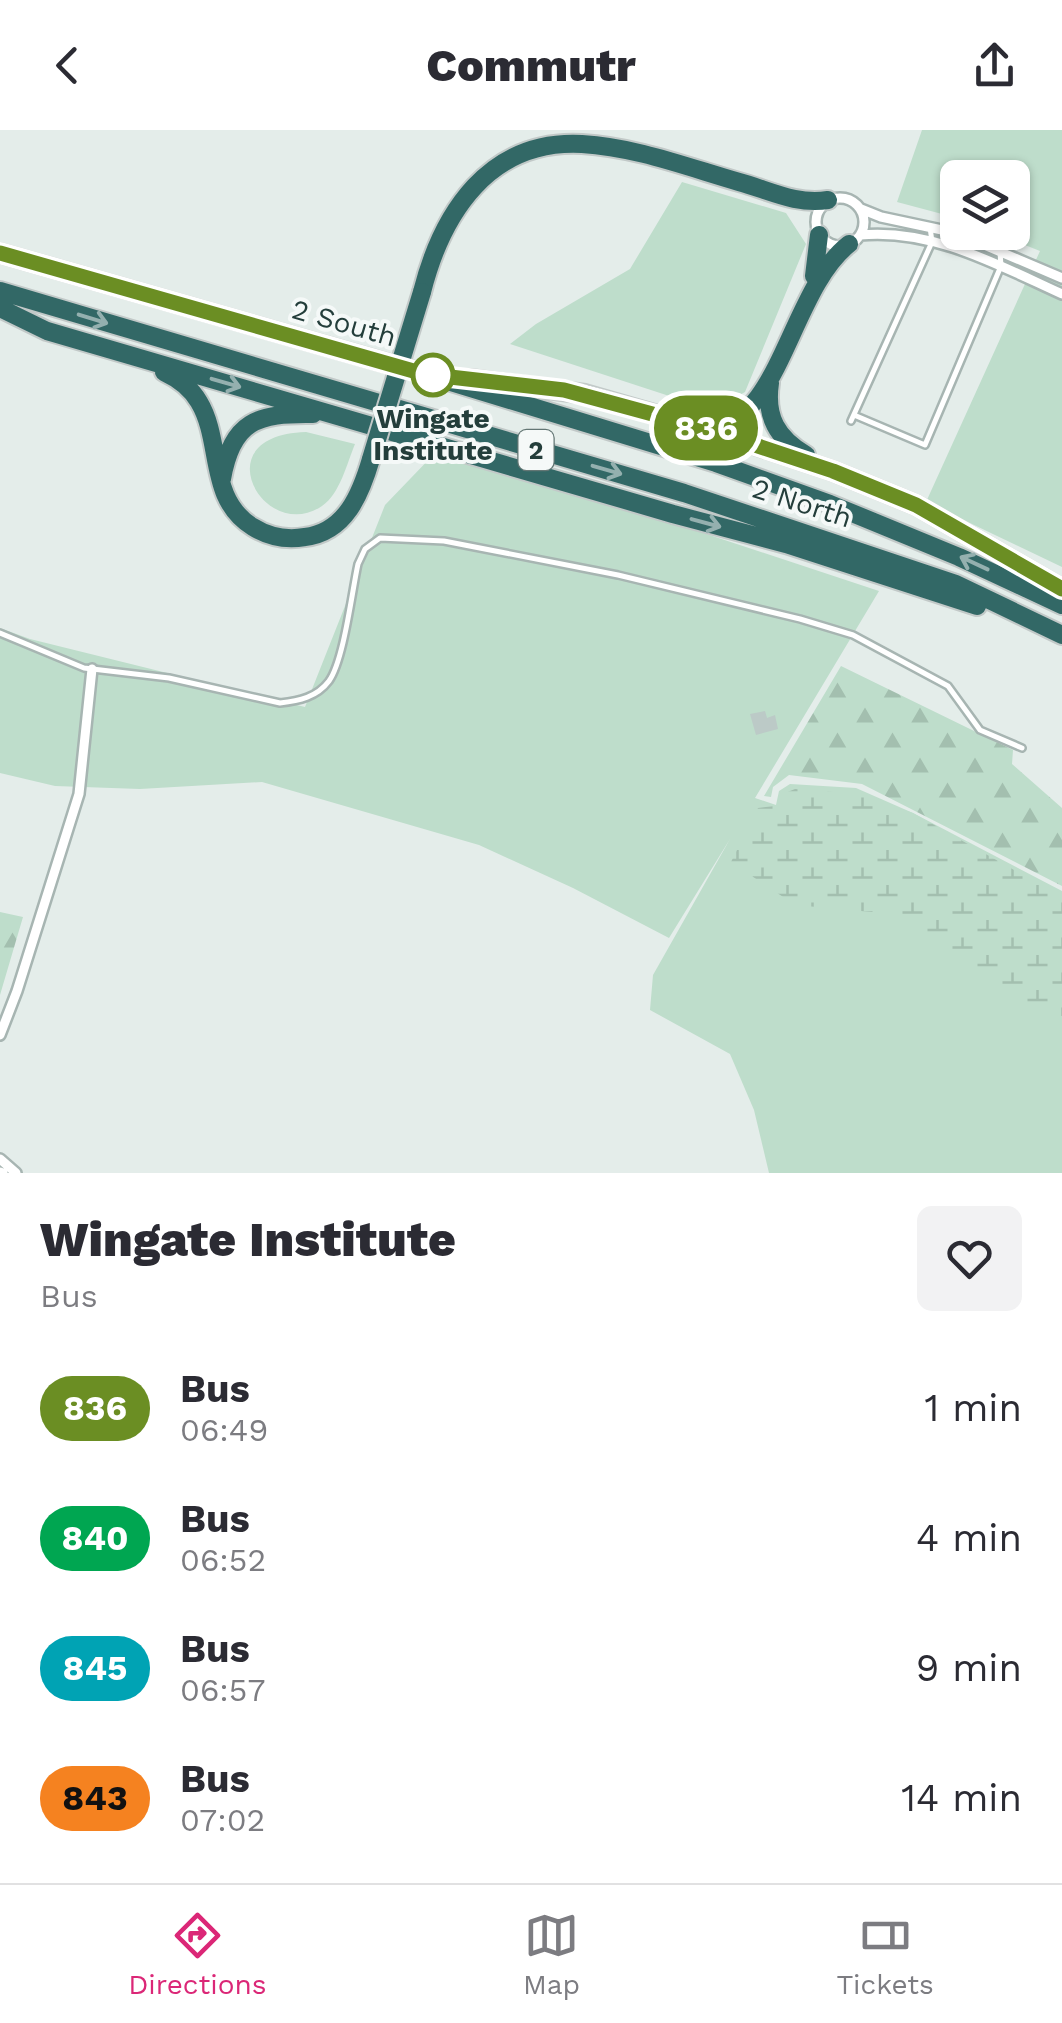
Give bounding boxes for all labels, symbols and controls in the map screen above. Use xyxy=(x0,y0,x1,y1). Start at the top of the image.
icon: back xyxy=(40,38,95,93)
icon: share xyxy=(967,38,1022,93)
text: Commutr xyxy=(426,39,636,92)
map controls xyxy=(940,160,1030,250)
button: layers xyxy=(940,160,1030,250)
street label: 2 South xyxy=(288,292,400,354)
one-way arrow xyxy=(77,311,109,329)
marker: Wingate Institute xyxy=(412,354,454,396)
one-way arrow xyxy=(210,375,241,394)
line badge: 836 xyxy=(648,396,764,460)
place label: Wingate Institute xyxy=(373,402,493,467)
text: 836 xyxy=(674,407,738,449)
road number: 2 xyxy=(518,430,554,470)
one-way arrow xyxy=(590,462,622,481)
street label: 2 North xyxy=(748,471,856,535)
one-way arrow xyxy=(690,514,721,533)
one-way arrow xyxy=(960,553,990,572)
button: heart xyxy=(917,1206,1022,1311)
text: Wingate Institute xyxy=(40,1211,456,1268)
text: Bus xyxy=(40,1277,98,1315)
text: Bus xyxy=(180,1367,250,1411)
text: 1 min xyxy=(924,1386,1022,1430)
text: 836 xyxy=(63,1387,127,1429)
text: 06:49 xyxy=(180,1411,268,1449)
text: Bus xyxy=(180,1497,250,1541)
text: 4 min xyxy=(916,1516,1022,1560)
text: 840 xyxy=(61,1517,129,1559)
text: 06:52 xyxy=(180,1541,266,1579)
text: Bus xyxy=(180,1627,250,1671)
text: 9 min xyxy=(916,1646,1022,1690)
text: 845 xyxy=(63,1647,127,1689)
text: 06:57 xyxy=(180,1671,265,1709)
text: Bus xyxy=(180,1757,250,1801)
text: 14 min xyxy=(901,1776,1022,1820)
text: 843 xyxy=(62,1777,128,1819)
text: 07:02 xyxy=(180,1801,265,1839)
tab: Directions xyxy=(128,1908,267,2001)
tab: Map xyxy=(523,1908,580,2001)
tab: Tickets xyxy=(837,1908,934,2001)

